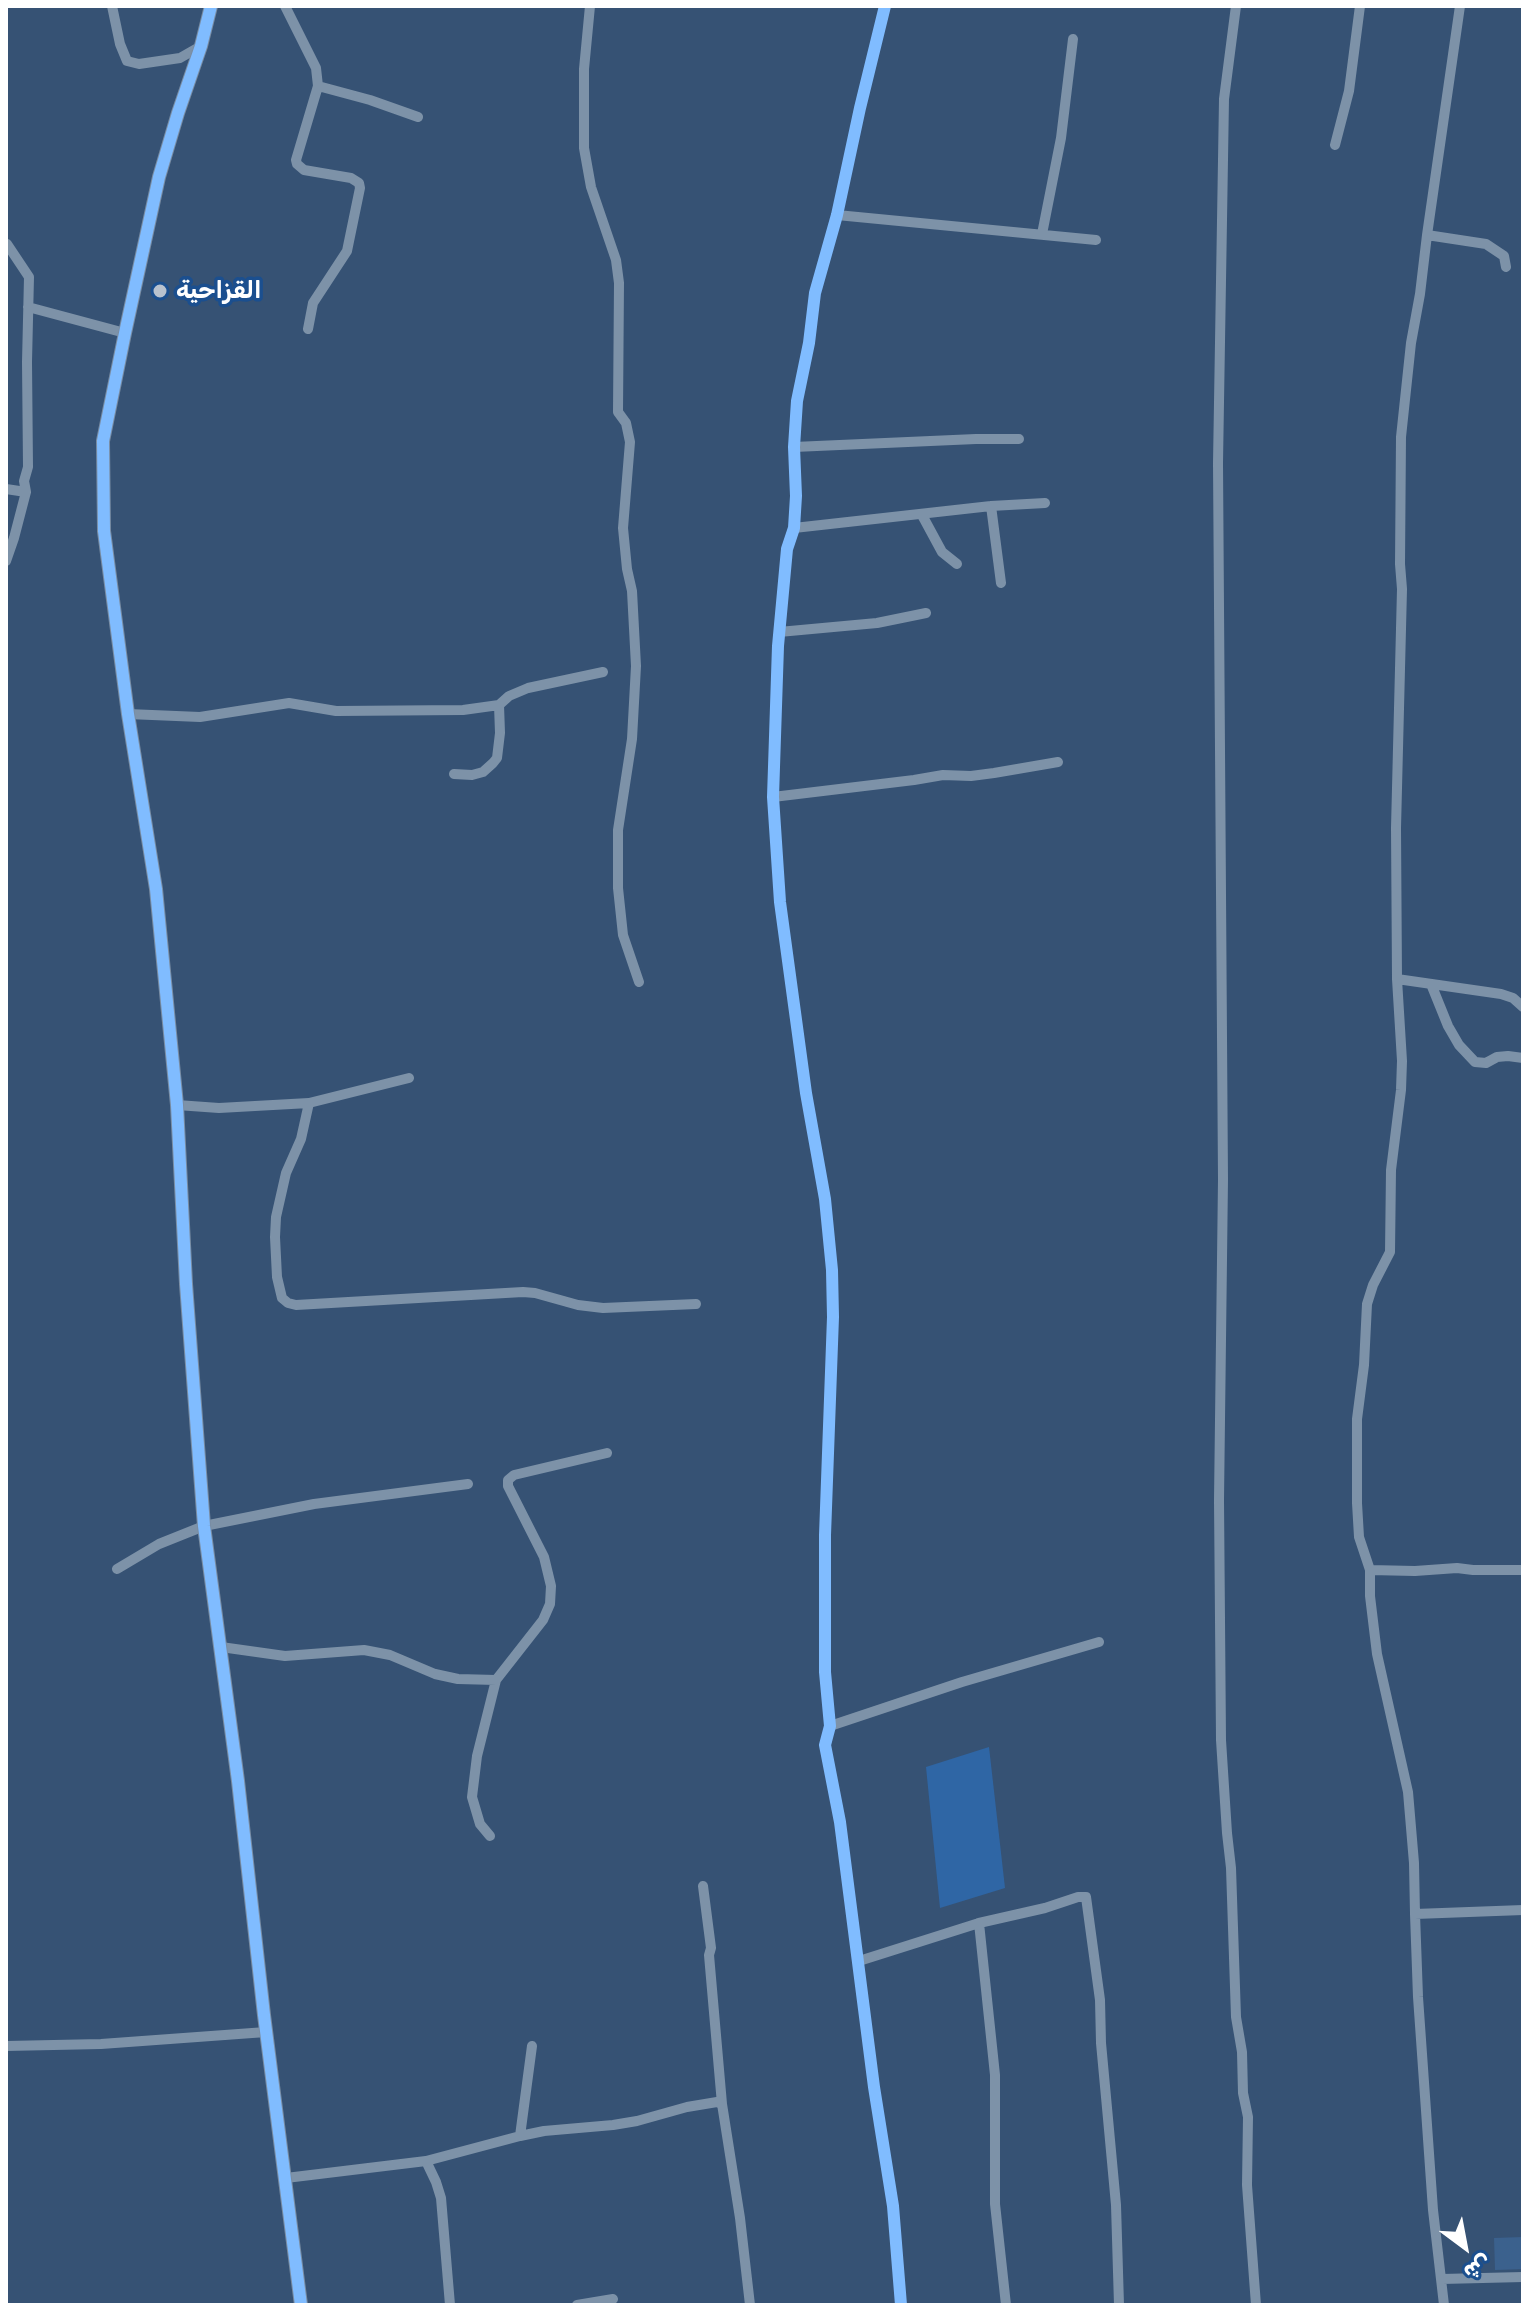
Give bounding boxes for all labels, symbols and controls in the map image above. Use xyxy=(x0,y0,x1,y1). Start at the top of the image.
place label: القزاحية xyxy=(176,277,261,305)
marker: القزاحية xyxy=(151,282,169,300)
north arrow xyxy=(1425,2207,1505,2287)
text: ش xyxy=(1459,2249,1497,2287)

